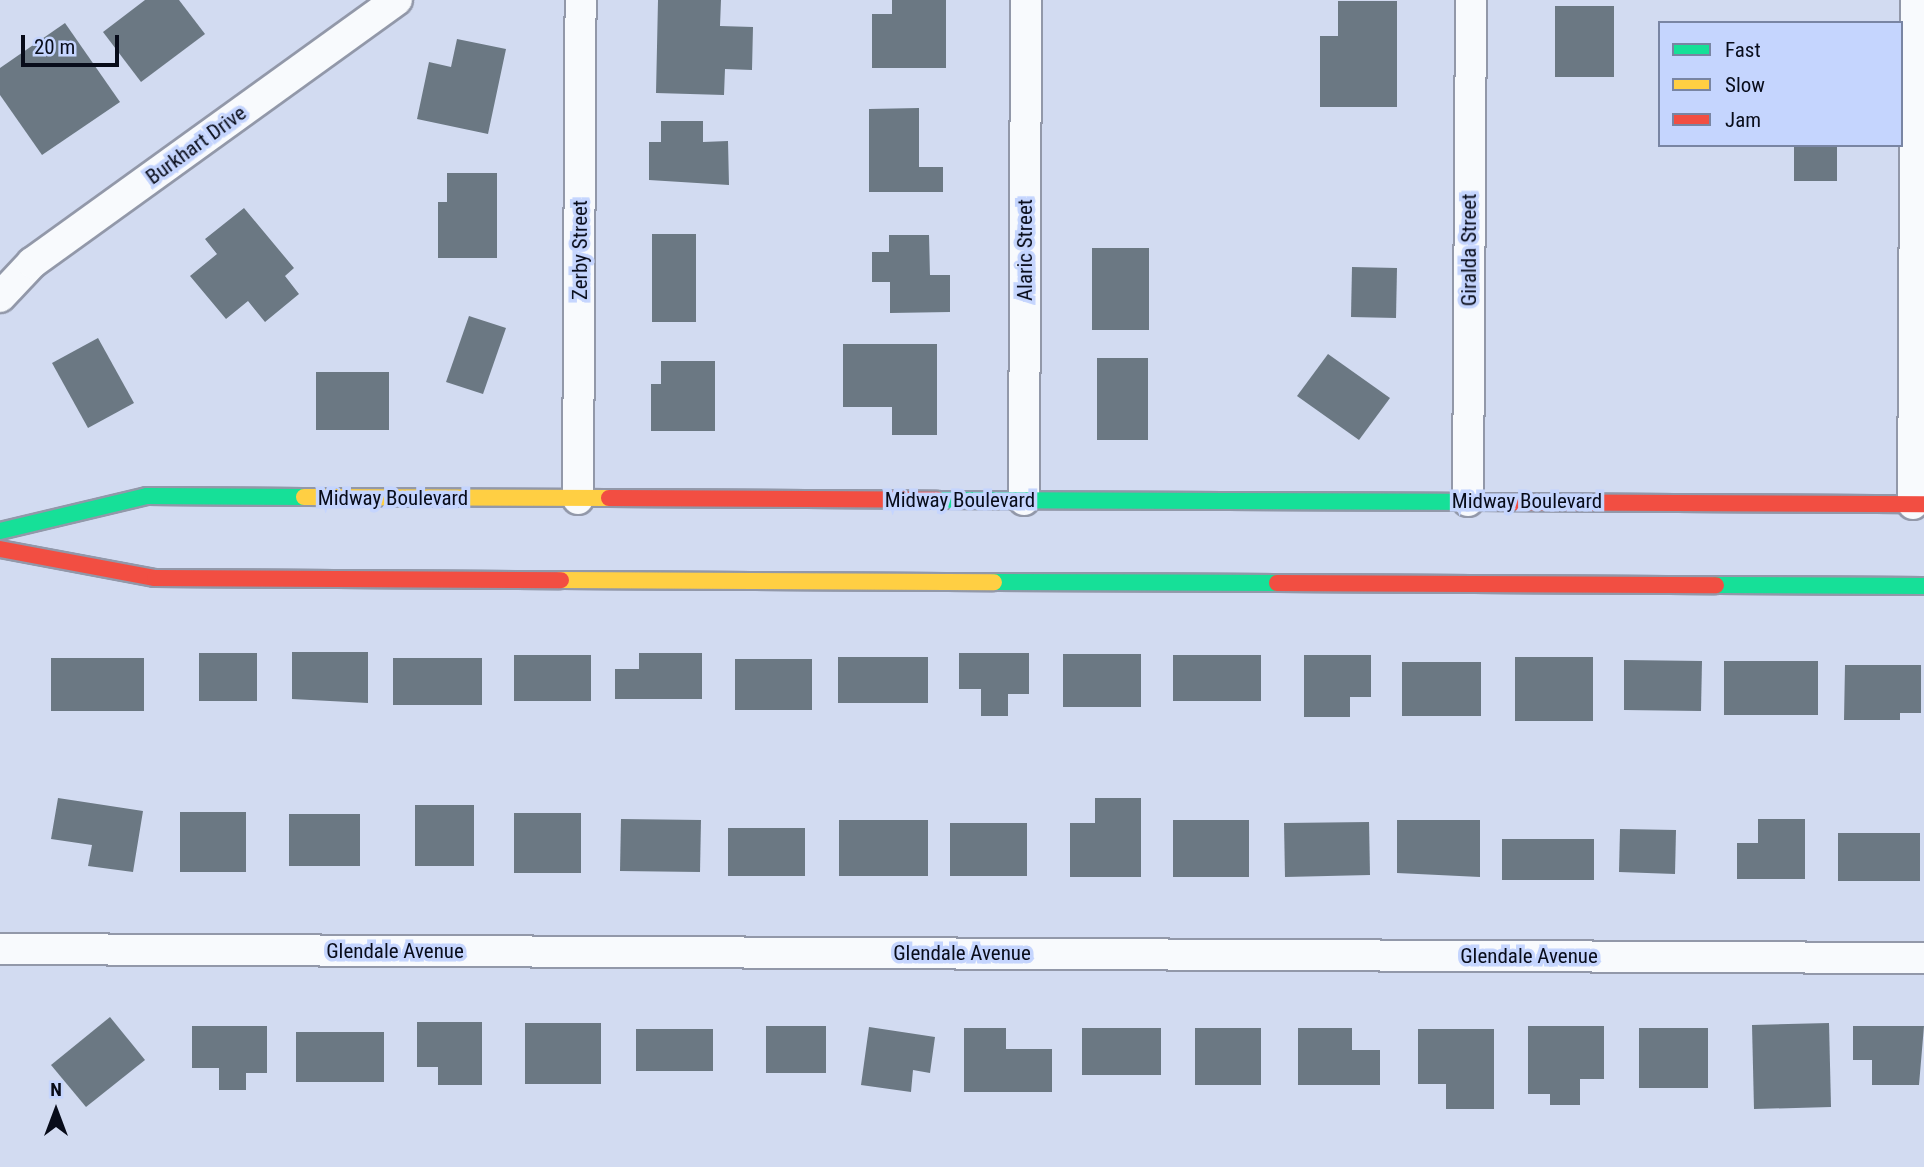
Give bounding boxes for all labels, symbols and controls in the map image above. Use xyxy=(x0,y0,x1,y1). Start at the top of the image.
scale bar xyxy=(24,21,122,65)
legend xyxy=(1658,21,1903,147)
text: 20 m xyxy=(34,35,75,59)
text: Fast xyxy=(1725,38,1761,62)
text: Slow xyxy=(1725,73,1765,97)
street label: Burkhart Drive xyxy=(141,100,251,190)
text: Jam xyxy=(1725,108,1761,132)
street label: Giralda Street xyxy=(1456,194,1482,306)
street label: Alaric Street xyxy=(1012,199,1038,301)
street label: Zerby Street xyxy=(567,200,593,300)
street label: Midway Boulevard xyxy=(318,485,468,511)
street label: Midway Boulevard xyxy=(885,487,1035,513)
street label: Midway Boulevard xyxy=(1452,488,1602,514)
street label: Glendale Avenue xyxy=(326,938,464,964)
street label: Glendale Avenue xyxy=(893,940,1031,966)
street label: Glendale Avenue xyxy=(1460,943,1598,969)
north arrow xyxy=(21,1076,91,1146)
text: N xyxy=(50,1078,62,1101)

